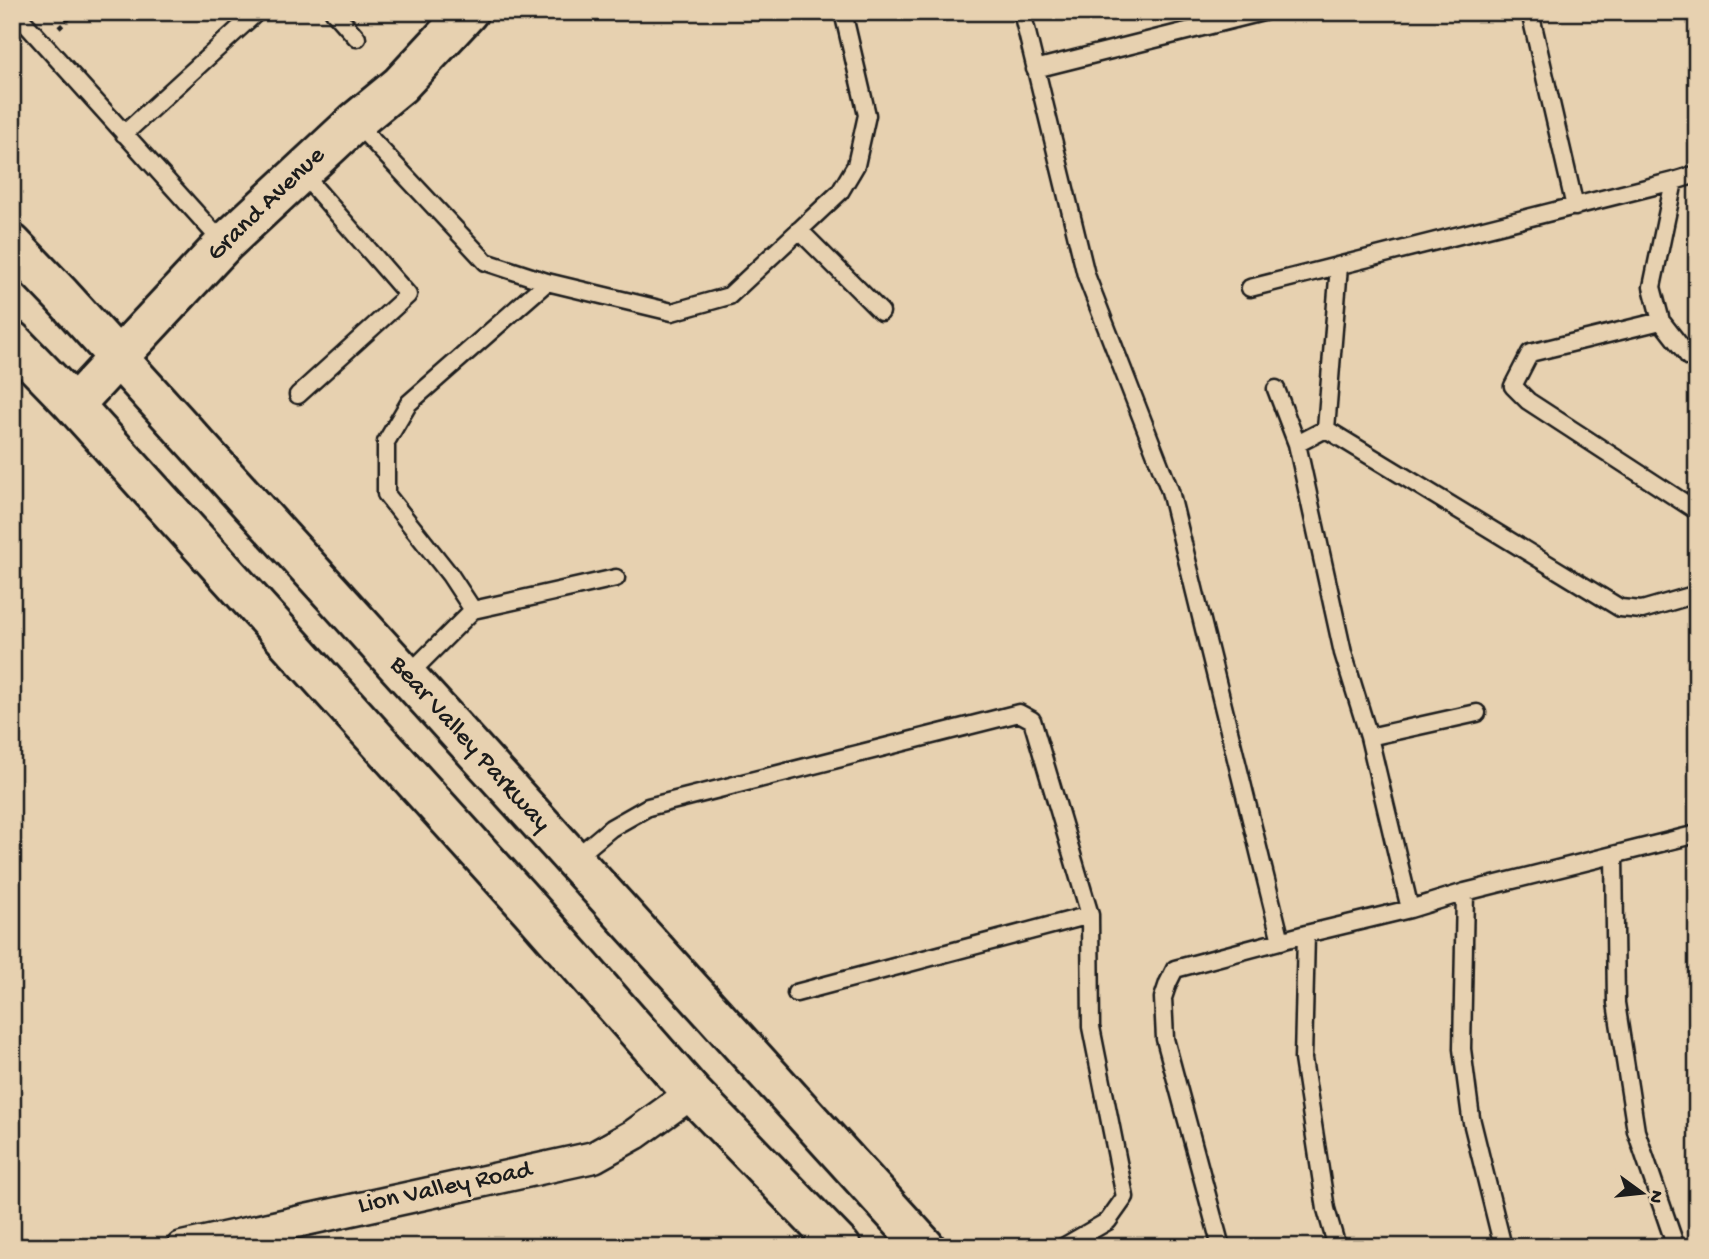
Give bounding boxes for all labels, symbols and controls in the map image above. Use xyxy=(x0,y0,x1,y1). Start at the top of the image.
street label: Grand Avenue xyxy=(202,141,333,269)
street label: Bear Valley Parkway xyxy=(381,650,556,840)
street label: Lion Valley Road xyxy=(355,1155,536,1223)
north arrow xyxy=(1608,1158,1678,1228)
text: N xyxy=(1642,1188,1668,1205)

